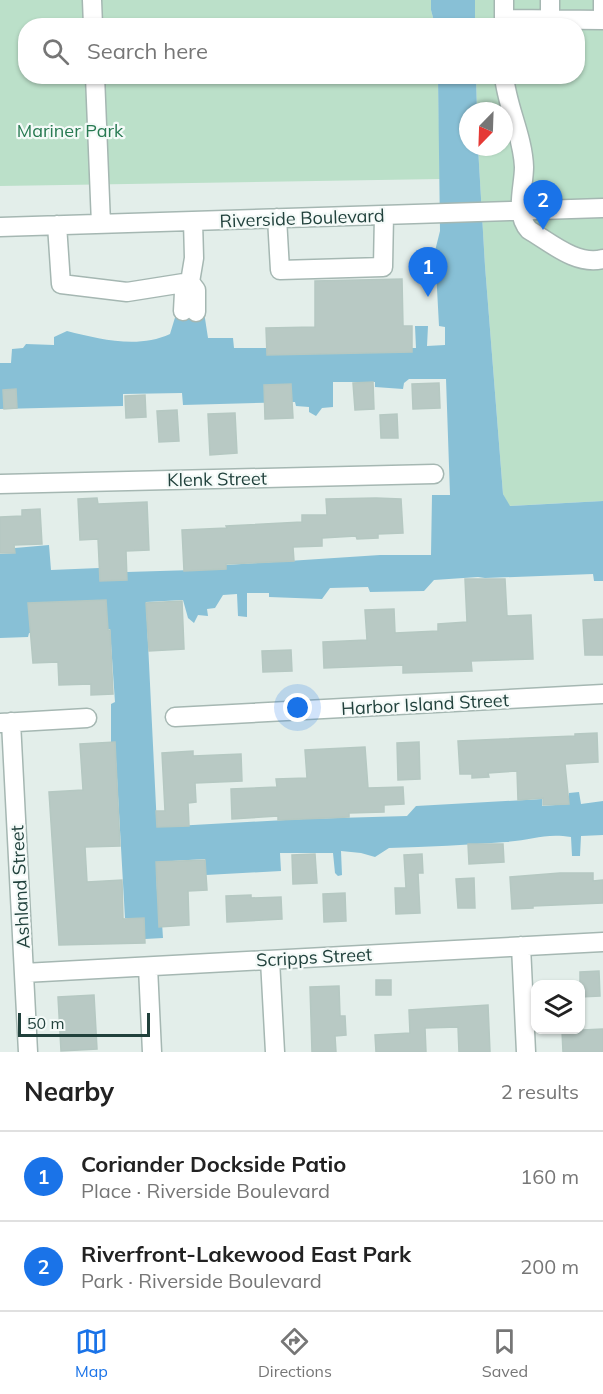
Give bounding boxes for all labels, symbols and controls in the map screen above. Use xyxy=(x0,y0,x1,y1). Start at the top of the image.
search box xyxy=(18,18,585,84)
icon: search xyxy=(39,35,72,68)
text: Search here xyxy=(87,37,208,65)
north arrow xyxy=(459,102,513,156)
park label: Mariner Park xyxy=(17,119,124,142)
pin: 2 xyxy=(524,180,562,230)
street label: Riverside Boulevard xyxy=(219,204,385,232)
pin: 1 xyxy=(408,248,448,297)
street label: Klenk Street xyxy=(167,467,267,491)
street label: Harbor Island Street xyxy=(341,688,509,720)
your location xyxy=(283,693,312,722)
street label: Ashland Street xyxy=(5,825,35,949)
street label: Scripps Street xyxy=(256,942,372,972)
map controls xyxy=(531,980,585,1034)
button: layers xyxy=(531,980,585,1034)
scale bar xyxy=(18,1010,150,1038)
text: 50 m xyxy=(27,1013,64,1033)
text: Nearby xyxy=(24,1075,114,1108)
text: 2 results xyxy=(501,1079,579,1104)
text: Coriander Dockside Patio xyxy=(81,1150,346,1178)
text: 1 xyxy=(38,1164,50,1189)
text: 160 m xyxy=(520,1164,579,1189)
text: Place · Riverside Boulevard xyxy=(81,1178,330,1203)
text: Riverfront-Lakewood East Park xyxy=(81,1240,411,1268)
text: 2 xyxy=(38,1254,50,1279)
text: 200 m xyxy=(520,1254,579,1279)
text: Park · Riverside Boulevard xyxy=(81,1268,322,1293)
tab: Map xyxy=(75,1325,108,1381)
tab: Directions xyxy=(258,1325,332,1381)
tab: Saved xyxy=(482,1325,528,1381)

